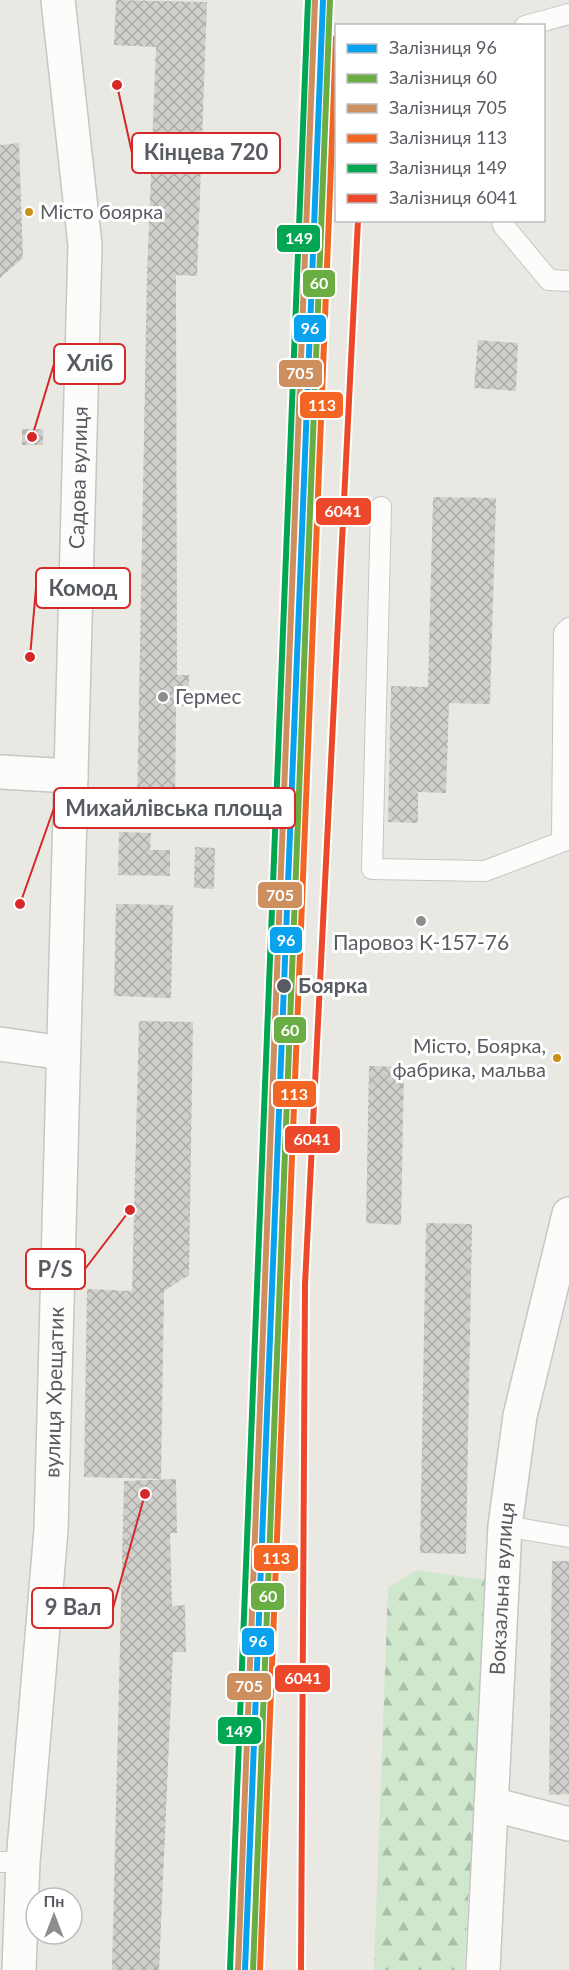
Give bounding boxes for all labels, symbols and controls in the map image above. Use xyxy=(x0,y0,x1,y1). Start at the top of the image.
legend xyxy=(335,24,545,222)
text: Залізниця 96 xyxy=(389,36,497,58)
text: Залізниця 60 xyxy=(389,66,497,88)
text: Залізниця 705 xyxy=(389,96,507,118)
text: Залізниця 113 xyxy=(389,126,507,148)
callout: Кінцева 720 xyxy=(132,133,280,173)
text: Кінцева 720 xyxy=(144,138,268,165)
text: Залізниця 149 xyxy=(389,156,507,178)
text: Залізниця 6041 xyxy=(389,186,518,208)
place label: Місто боярка xyxy=(40,199,163,223)
marker: Місто боярка xyxy=(23,206,35,218)
line badge: 149 xyxy=(276,224,321,253)
text: 149 xyxy=(285,228,313,247)
line badge: 60 xyxy=(302,269,336,298)
text: 60 xyxy=(310,273,328,292)
line badge: 96 xyxy=(293,314,327,343)
text: 96 xyxy=(301,318,319,337)
callout: Хліб xyxy=(54,344,125,384)
text: Хліб xyxy=(67,349,113,376)
line badge: 705 xyxy=(278,359,323,388)
text: 705 xyxy=(286,363,314,382)
line badge: 113 xyxy=(299,391,344,419)
text: 113 xyxy=(308,395,336,414)
street label: Садова вулиця xyxy=(63,406,92,549)
line badge: 6041 xyxy=(315,497,372,526)
text: 6041 xyxy=(324,501,362,520)
callout: Комод xyxy=(36,568,130,608)
text: Комод xyxy=(48,574,118,601)
place label: Гермес xyxy=(175,683,241,708)
marker: Гермес xyxy=(156,690,170,704)
callout: Михайлівська площа xyxy=(54,788,295,828)
text: Михайлівська площа xyxy=(65,794,283,821)
line badge: 705 xyxy=(257,881,303,909)
text: 705 xyxy=(266,885,294,904)
marker: Паровоз К-157-76 xyxy=(414,914,428,928)
line badge: 96 xyxy=(269,926,303,954)
place label: Паровоз К-157-76 xyxy=(333,929,509,954)
text: 96 xyxy=(277,930,295,949)
place label: Боярка xyxy=(298,972,368,997)
marker: Боярка xyxy=(275,977,293,995)
line badge: 60 xyxy=(273,1016,307,1044)
text: 60 xyxy=(281,1020,299,1039)
place label: Місто, Боярка, фабрика, мальва xyxy=(392,1033,546,1081)
marker: Місто, Боярка, фабрика, мальва xyxy=(551,1052,563,1064)
line badge: 113 xyxy=(272,1080,317,1108)
text: 113 xyxy=(280,1084,308,1103)
line badge: 6041 xyxy=(284,1125,341,1154)
text: 6041 xyxy=(293,1129,331,1148)
callout: P/S xyxy=(26,1249,85,1289)
text: P/S xyxy=(38,1255,72,1282)
street label: вулиця Хрещатик xyxy=(38,1306,68,1478)
street label: Вокзальна вулиця xyxy=(484,1500,519,1676)
line badge: 113 xyxy=(253,1544,299,1572)
text: 113 xyxy=(262,1548,290,1567)
line badge: 60 xyxy=(250,1582,285,1611)
text: 60 xyxy=(259,1586,277,1605)
callout: 9 Вал xyxy=(32,1588,113,1628)
text: 9 Вал xyxy=(45,1593,101,1620)
line badge: 96 xyxy=(241,1627,275,1656)
text: 96 xyxy=(249,1631,267,1650)
line badge: 6041 xyxy=(274,1664,331,1693)
text: 6041 xyxy=(284,1668,322,1687)
line badge: 705 xyxy=(226,1672,272,1701)
text: 705 xyxy=(235,1676,263,1695)
line badge: 149 xyxy=(217,1716,262,1745)
text: 149 xyxy=(225,1721,253,1740)
north arrow xyxy=(24,1886,84,1946)
text: Пн xyxy=(44,1891,64,1910)

